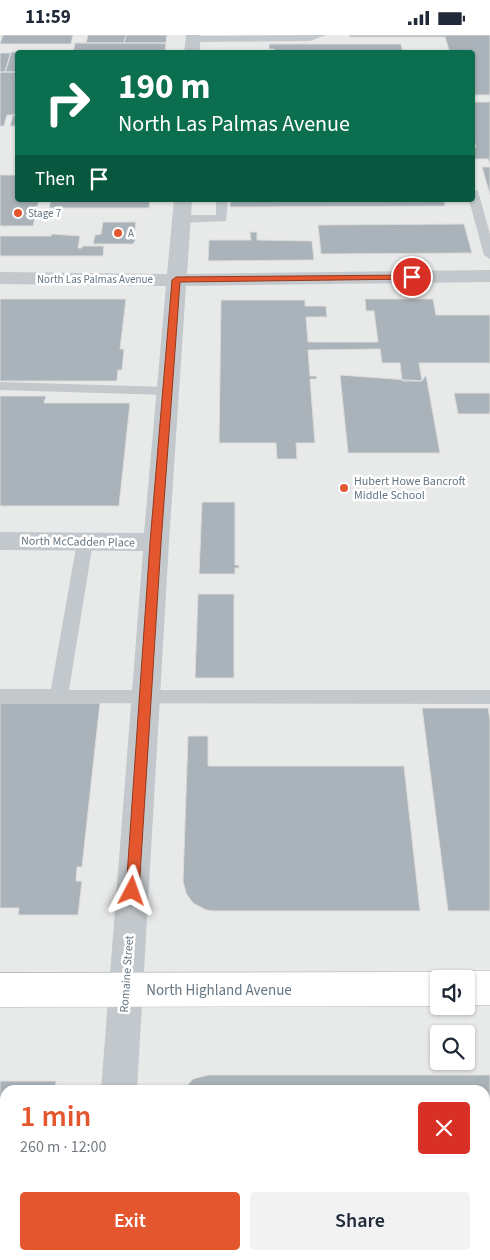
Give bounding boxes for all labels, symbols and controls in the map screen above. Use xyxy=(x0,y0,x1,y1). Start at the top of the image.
text: 11:59 xyxy=(25,4,71,31)
text: 190 m xyxy=(118,62,210,112)
icon: right xyxy=(35,70,100,135)
text: North Las Palmas Avenue xyxy=(118,108,350,140)
icon: arrive xyxy=(85,165,113,193)
text: Then xyxy=(35,166,75,193)
place label: Stage 7 xyxy=(28,206,61,221)
marker: Stage 7 xyxy=(12,207,24,219)
place label: A xyxy=(128,226,134,241)
marker: A xyxy=(112,227,124,239)
pin xyxy=(391,256,433,298)
icon: arrive xyxy=(398,263,426,291)
street label: North Las Palmas Avenue xyxy=(37,272,154,287)
place label: Hubert Howe Bancroft Middle School xyxy=(354,473,466,504)
marker: Hubert Howe Bancroft Middle School xyxy=(338,482,350,494)
street label: North McCadden Place xyxy=(21,533,135,551)
position arrow xyxy=(105,864,157,916)
street label: Romaine Street xyxy=(116,935,138,1013)
map controls xyxy=(430,970,475,1070)
button: sound xyxy=(430,970,475,1015)
street label: North Highland Avenue xyxy=(146,980,292,1001)
button: search xyxy=(430,1025,475,1070)
text: 1 min xyxy=(20,1095,91,1138)
button: close xyxy=(418,1102,470,1154)
text: 260 m · 12:00 xyxy=(20,1136,107,1158)
button: Exit xyxy=(20,1192,240,1250)
button: Share xyxy=(250,1192,470,1250)

